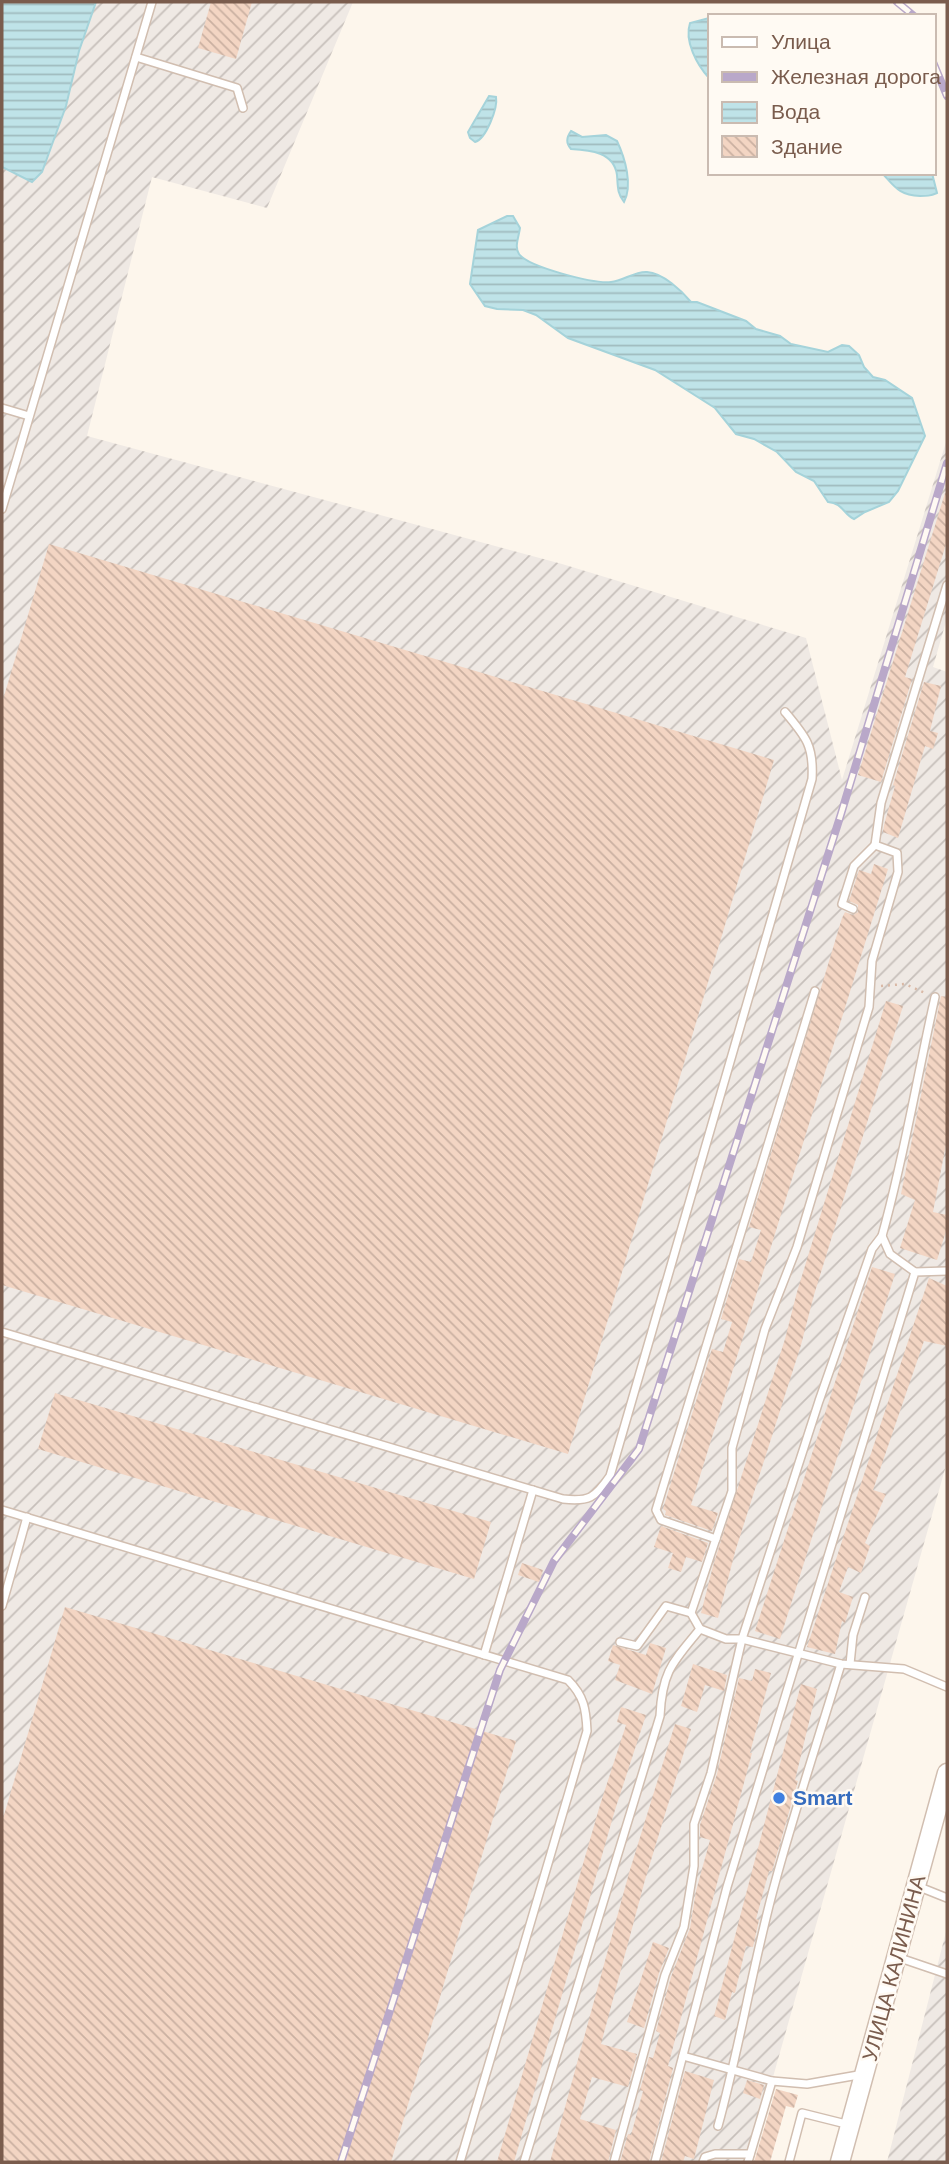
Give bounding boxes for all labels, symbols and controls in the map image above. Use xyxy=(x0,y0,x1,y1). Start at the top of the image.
legend xyxy=(708,14,935,175)
text: Улица xyxy=(771,30,831,53)
text: Железная дорога xyxy=(771,65,941,88)
text: Вода xyxy=(771,100,820,123)
text: Здание xyxy=(771,135,843,158)
place label: Smart xyxy=(793,1786,853,1809)
marker: Smart xyxy=(771,1790,787,1806)
street label: УЛИЦА КАЛИНИНА xyxy=(858,1872,929,2064)

